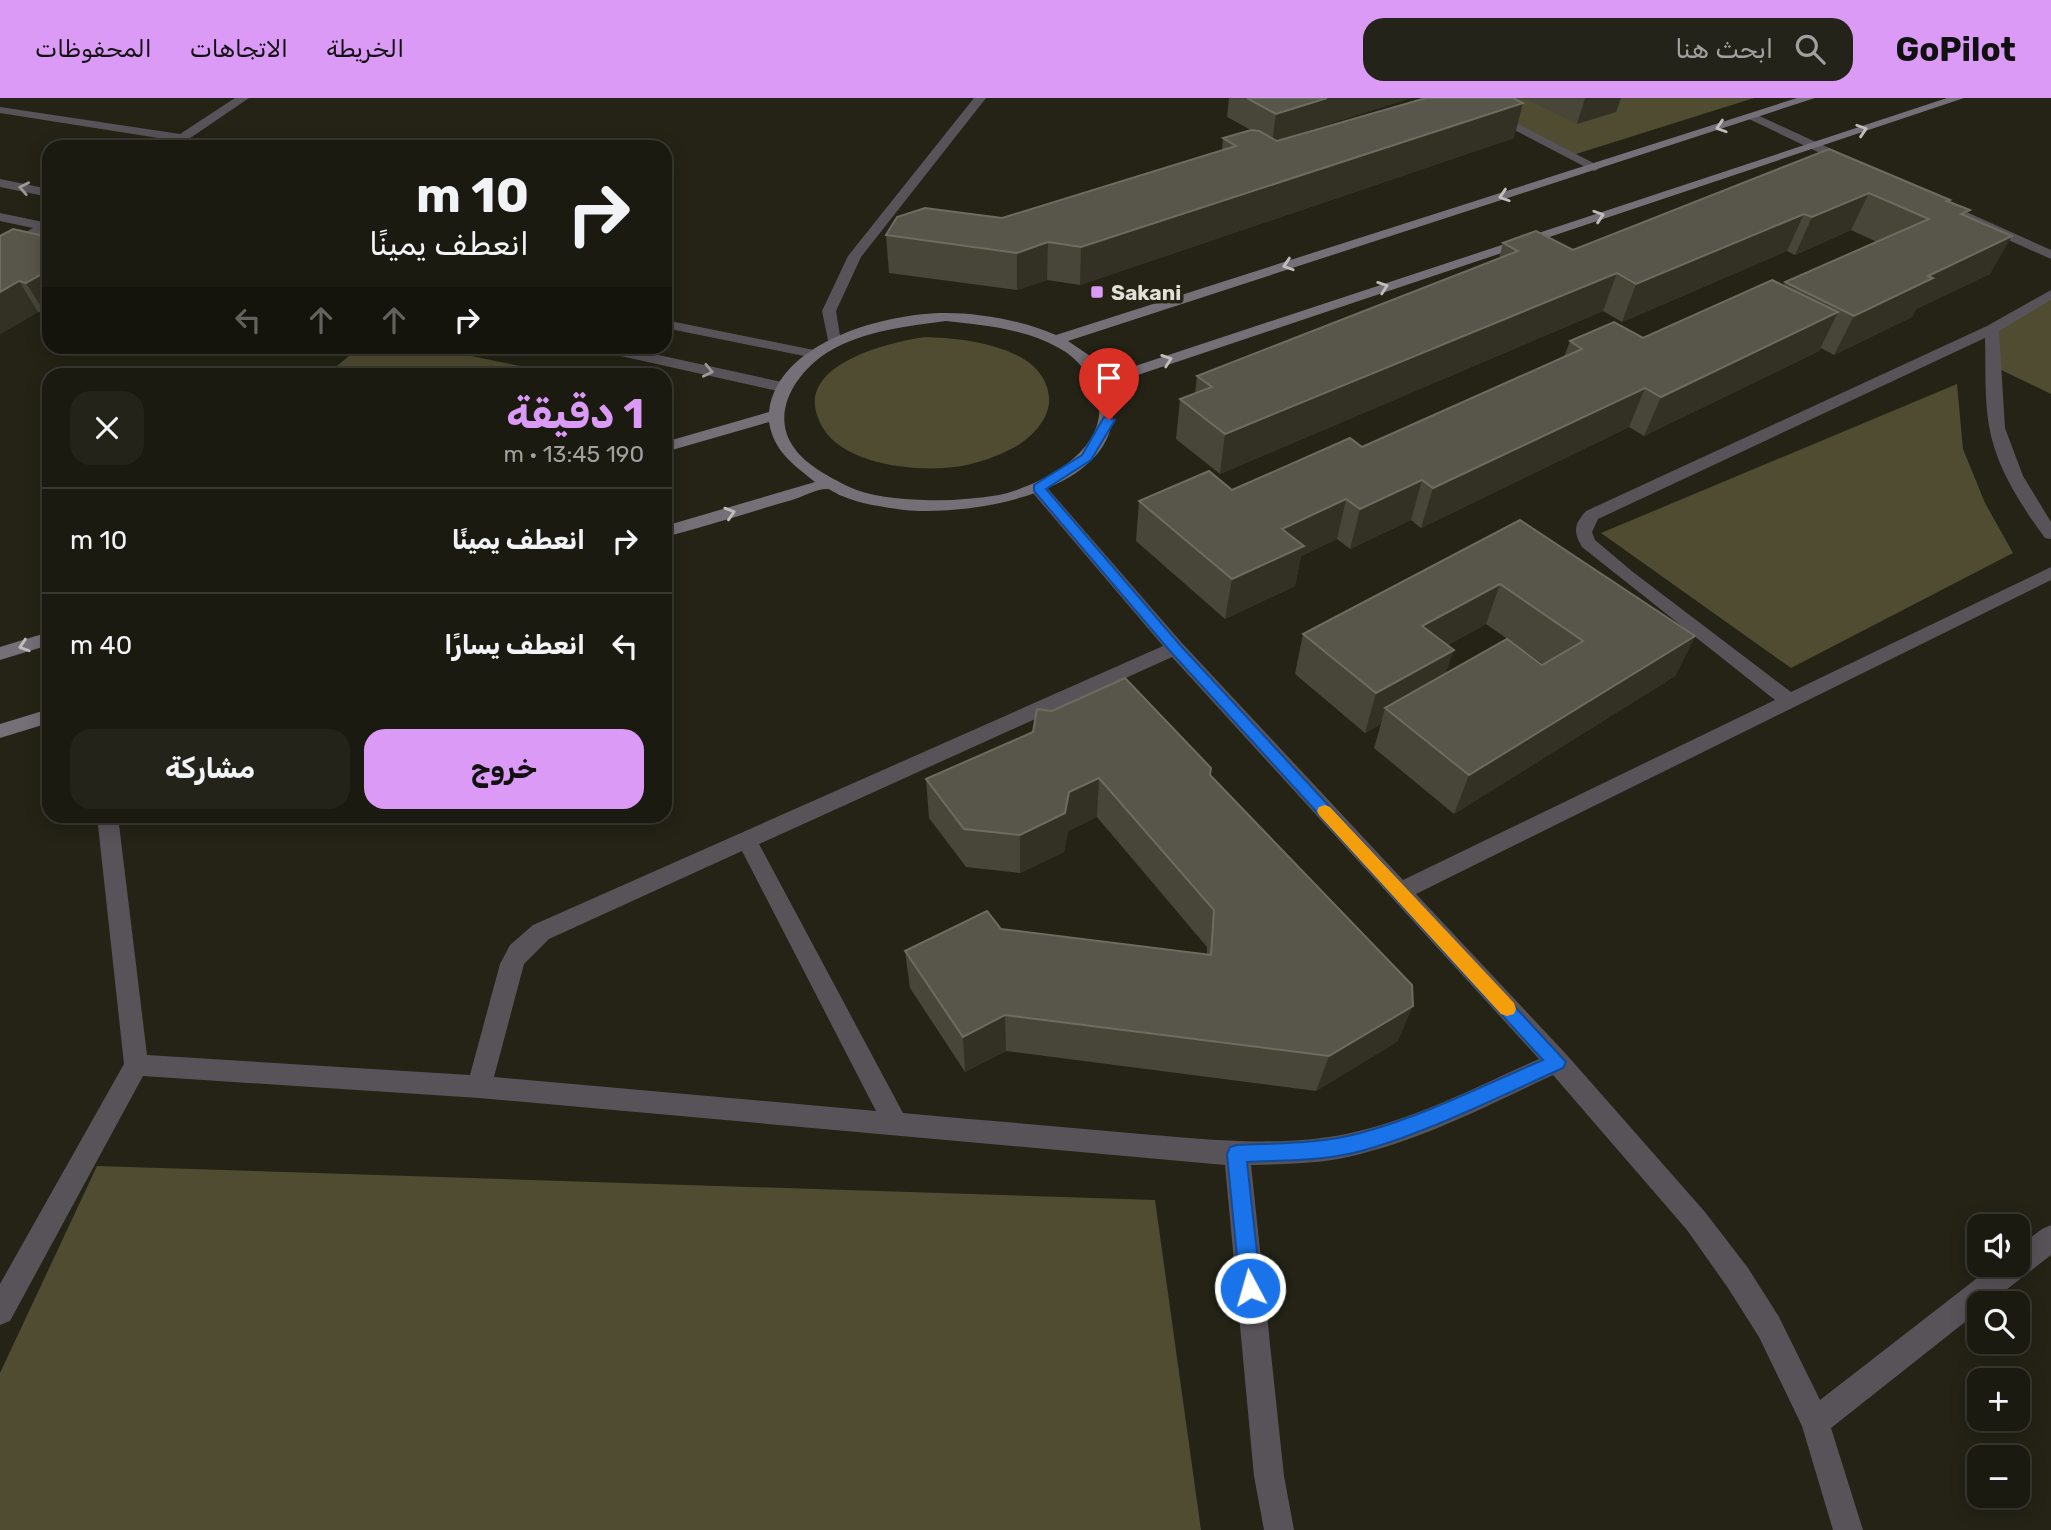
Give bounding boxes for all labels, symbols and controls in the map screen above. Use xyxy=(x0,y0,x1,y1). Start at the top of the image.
search box xyxy=(1363,18,1853,81)
icon: search xyxy=(1791,30,1829,68)
text: GoPilot xyxy=(1895,30,2016,69)
text: ابحث هنا xyxy=(1675,34,1773,65)
text: المحفوظات xyxy=(35,35,152,63)
text: الاتجاهات xyxy=(190,35,288,63)
text: الخريطة xyxy=(326,35,404,63)
one-way arrow xyxy=(1715,119,1728,133)
one-way arrow xyxy=(1855,123,1867,138)
text: 10 m xyxy=(416,166,529,224)
icon: right xyxy=(553,168,644,259)
one-way arrow xyxy=(19,182,31,197)
one-way arrow xyxy=(1498,187,1510,202)
one-way arrow xyxy=(1592,210,1604,224)
text: انعطف يمينًا xyxy=(369,225,529,263)
one-way arrow xyxy=(1282,257,1294,271)
place label: Sakani xyxy=(1111,280,1181,305)
one-way arrow xyxy=(1377,281,1389,296)
marker: Sakani xyxy=(1089,284,1105,300)
icon: left xyxy=(229,301,267,339)
icon: ahead xyxy=(302,301,340,339)
icon: ahead xyxy=(375,301,413,339)
icon: right xyxy=(448,301,486,339)
pin xyxy=(1079,348,1139,420)
one-way arrow xyxy=(1161,354,1173,368)
icon: arrive xyxy=(1090,359,1128,397)
one-way arrow xyxy=(702,363,714,378)
text: 1 دقيقة xyxy=(506,389,644,439)
button: close xyxy=(70,391,144,465)
text: 190 m · 13:45 xyxy=(503,440,644,468)
one-way arrow xyxy=(724,506,736,521)
icon: right xyxy=(606,522,644,560)
text: 10 m xyxy=(70,525,127,556)
text: انعطف يمينًا xyxy=(452,525,585,556)
icon: left xyxy=(606,627,644,665)
text: 40 m xyxy=(70,630,132,661)
text: انعطف يسارًا xyxy=(444,630,585,661)
one-way arrow xyxy=(19,638,31,652)
button: مشاركة xyxy=(70,729,350,809)
button: خروج xyxy=(364,729,644,809)
map controls xyxy=(1967,1214,2030,1508)
button: sound xyxy=(1967,1214,2030,1277)
position arrow xyxy=(1213,1251,1287,1325)
button: search xyxy=(1967,1291,2030,1354)
button: + xyxy=(1967,1368,2030,1431)
button: − xyxy=(1967,1445,2030,1508)

